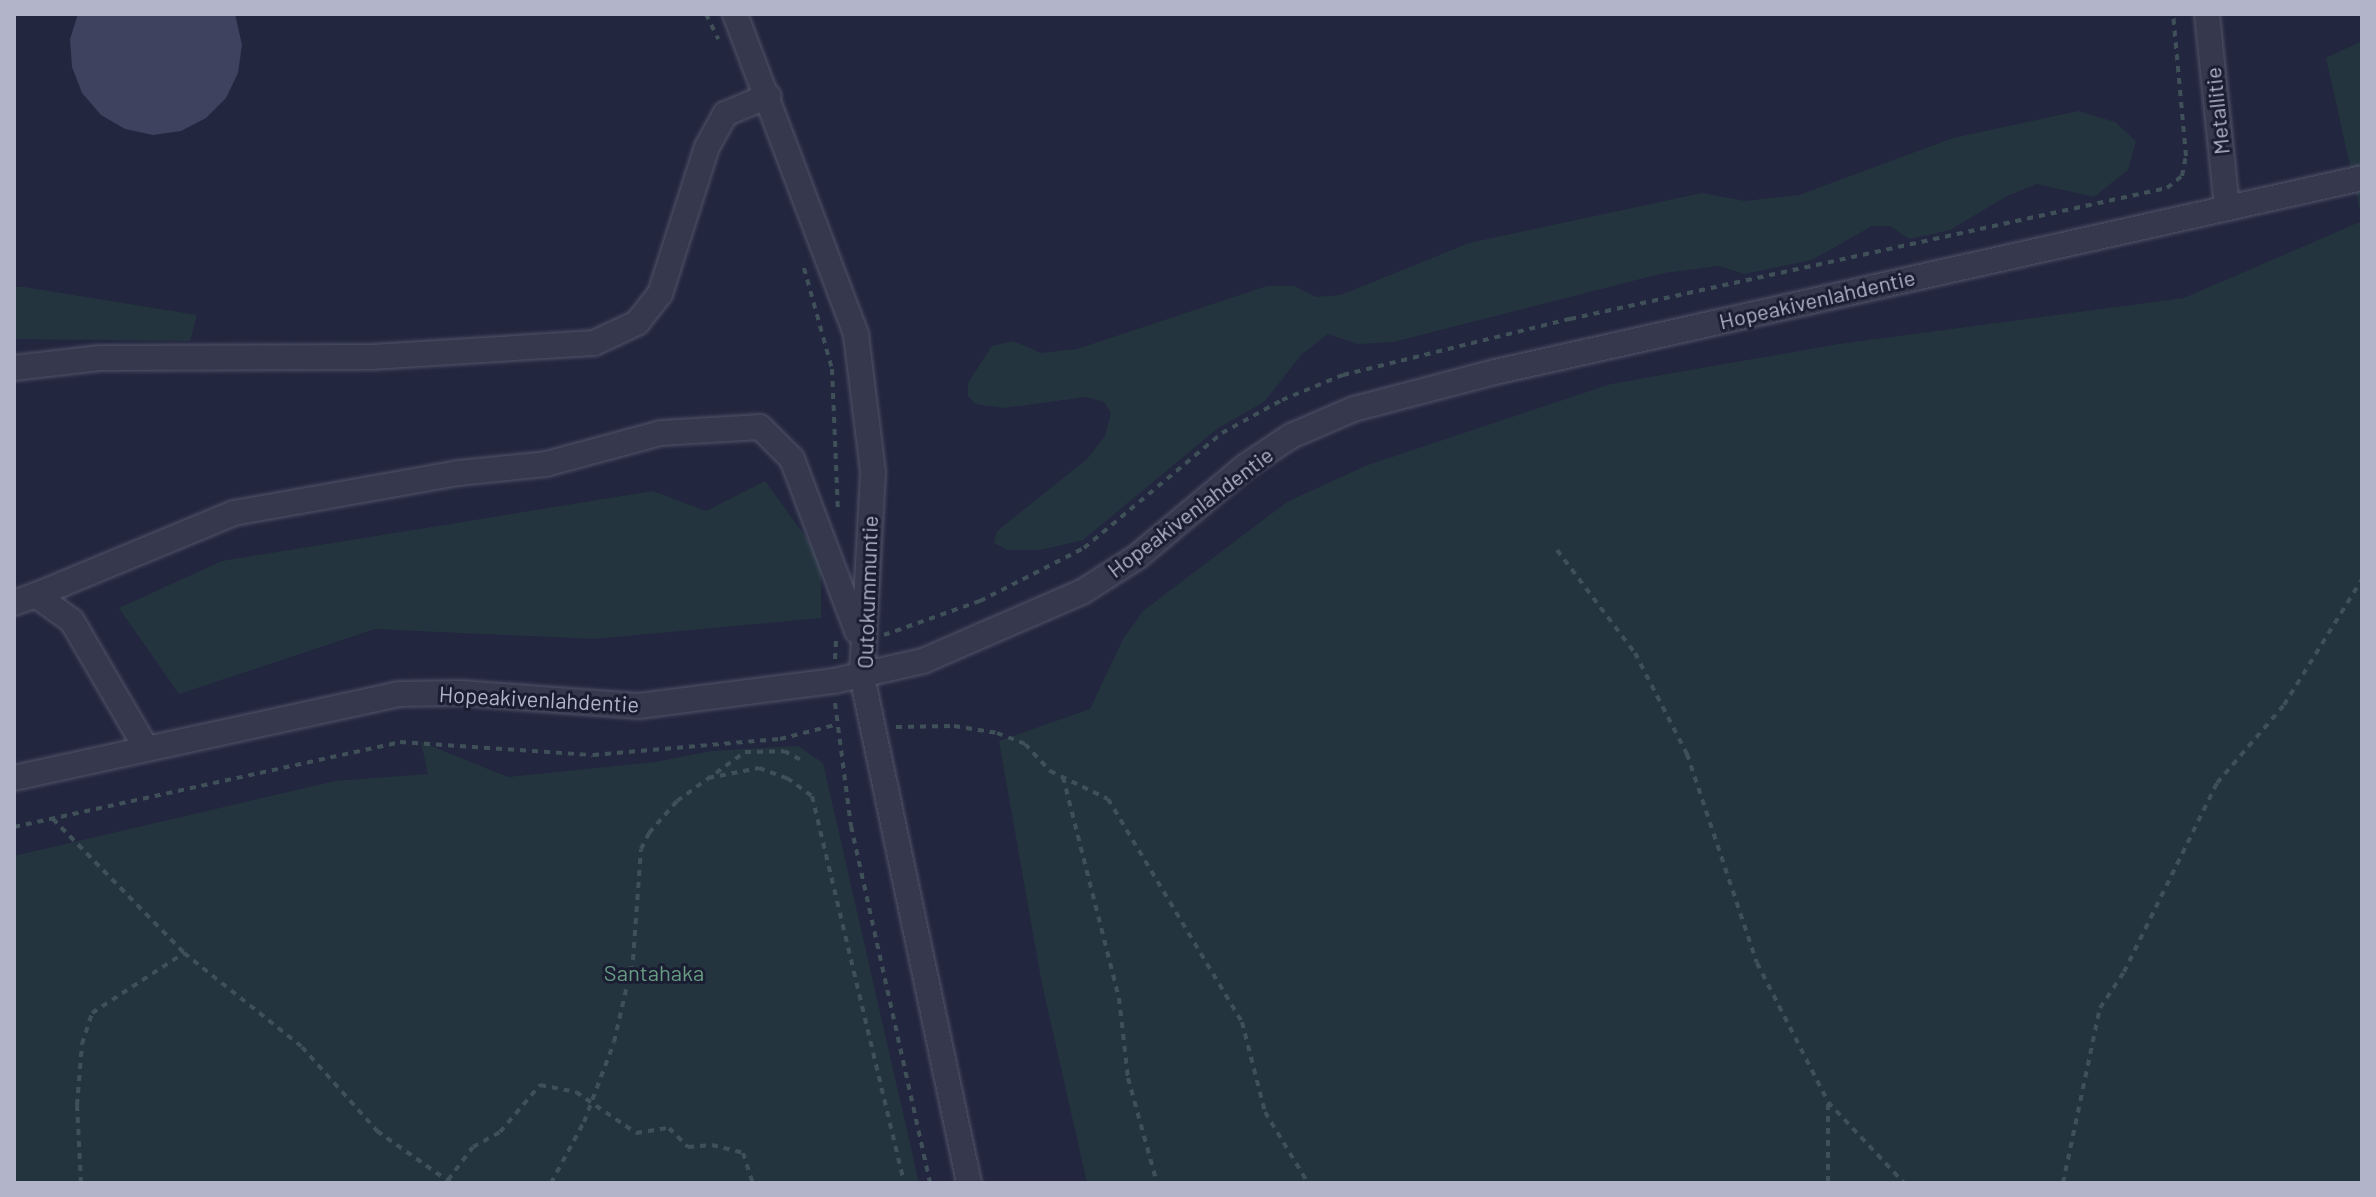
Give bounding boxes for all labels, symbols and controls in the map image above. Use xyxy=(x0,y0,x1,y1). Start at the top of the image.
street label: Metallitie xyxy=(2199,66,2235,156)
street label: Hopeakivenlahdentie xyxy=(1716,264,1918,334)
street label: Hopeakivenlahdentie xyxy=(1102,441,1278,583)
street label: Outokummuntie xyxy=(851,515,883,669)
street label: Hopeakivenlahdentie xyxy=(438,681,640,717)
park label: Santahaka xyxy=(604,960,704,986)

